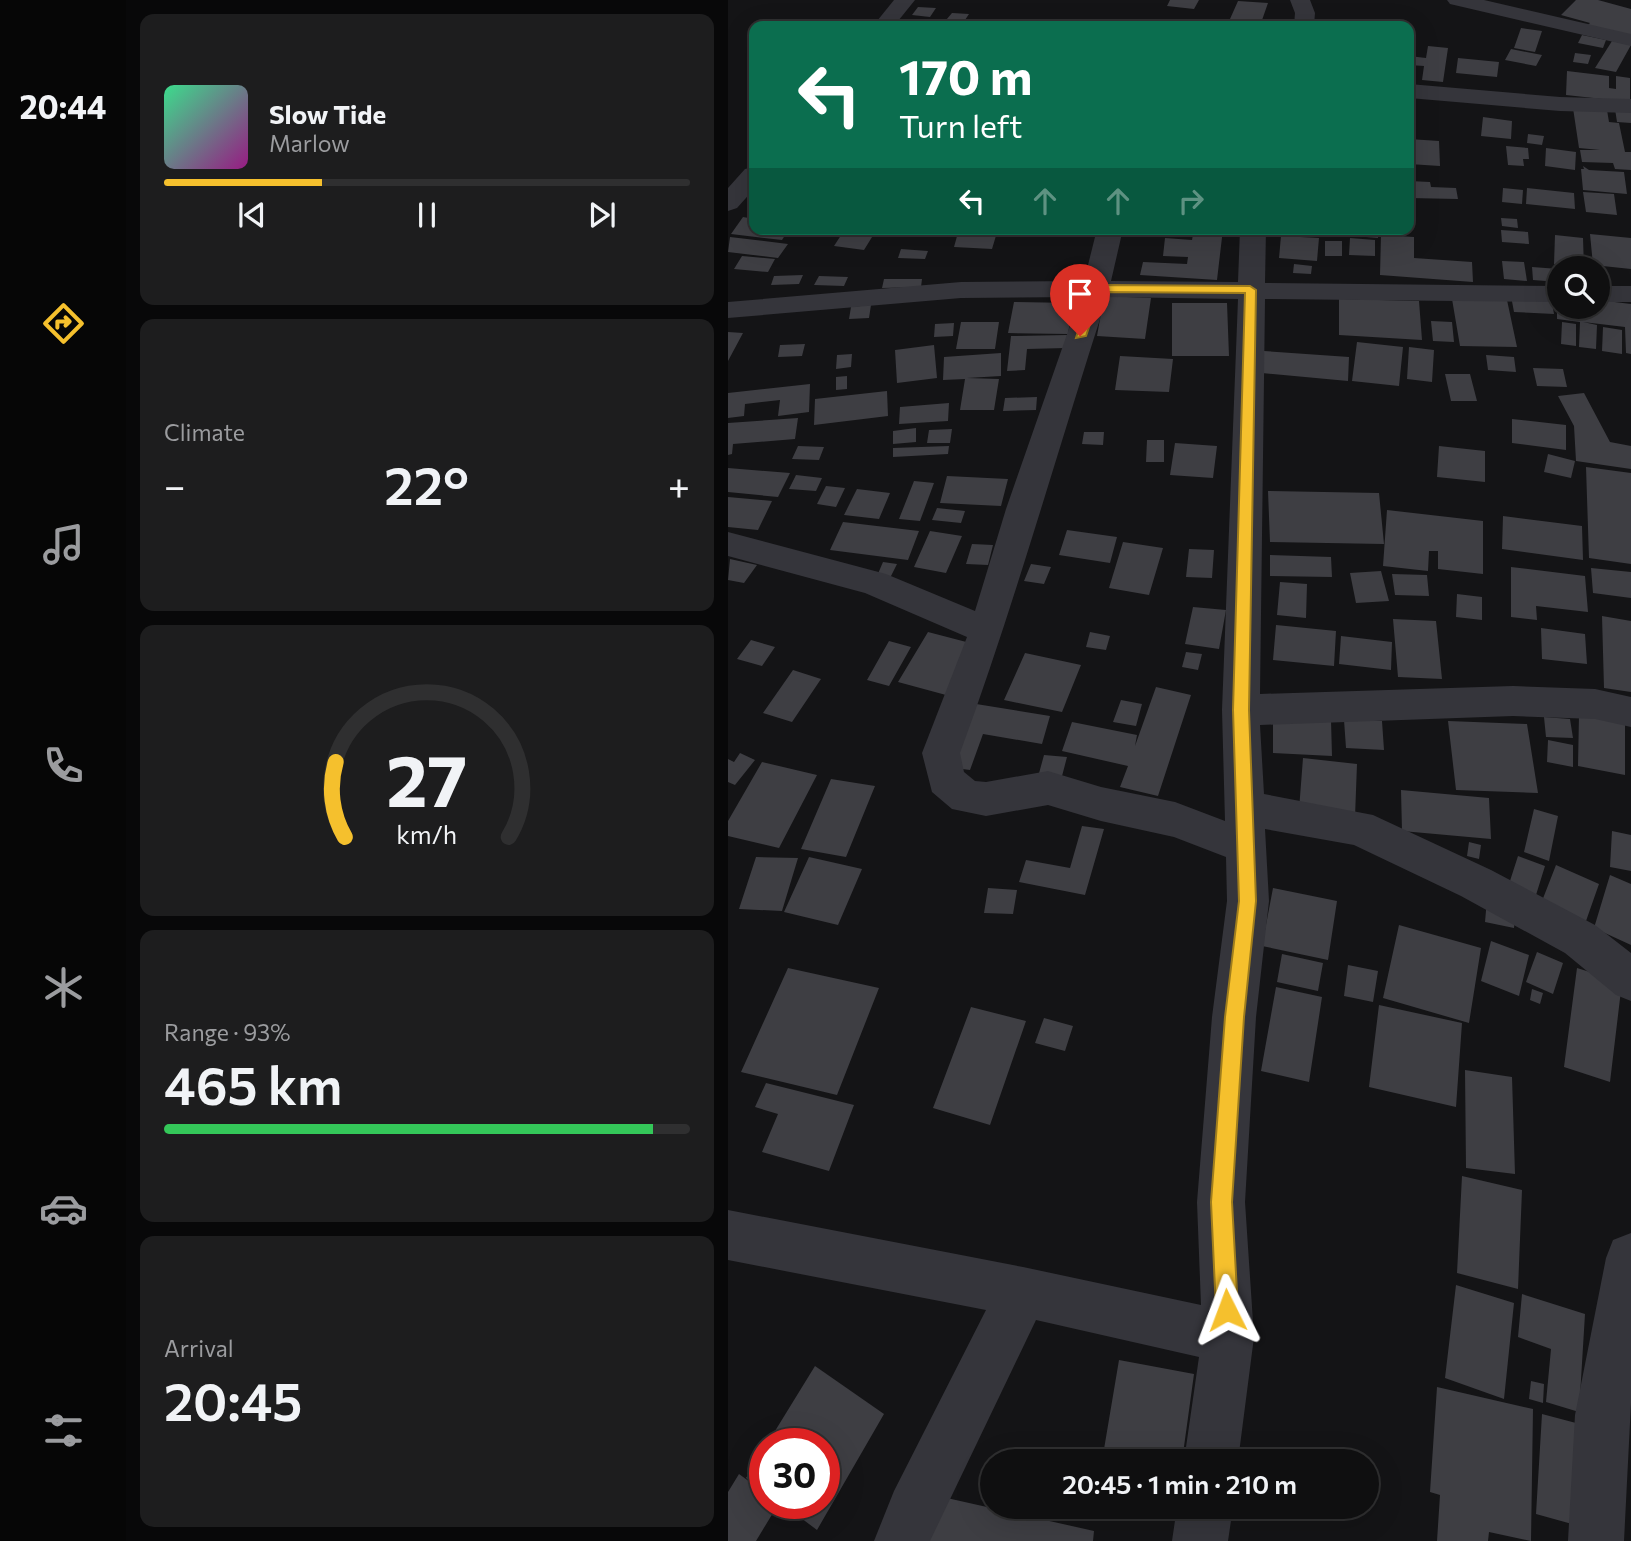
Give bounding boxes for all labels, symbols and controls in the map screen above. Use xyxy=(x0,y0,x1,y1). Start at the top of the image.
text: 170 m xyxy=(899,45,1032,105)
icon: left xyxy=(784,49,875,140)
text: 20:44 xyxy=(19,86,107,126)
text: Slow Tide xyxy=(269,98,386,129)
text: Turn left xyxy=(899,105,1023,145)
text: Marlow xyxy=(269,129,350,157)
icon: left xyxy=(953,182,991,220)
icon: ahead xyxy=(1026,182,1064,220)
icon: ahead xyxy=(1099,182,1137,220)
icon: right xyxy=(1172,182,1210,220)
icon: previous xyxy=(233,196,271,234)
icon: pause xyxy=(408,196,446,234)
icon: next xyxy=(583,196,621,234)
map controls xyxy=(1547,256,1610,319)
button: search xyxy=(1547,256,1610,319)
pin xyxy=(1050,264,1110,336)
icon: arrive xyxy=(1061,275,1099,313)
icon: directions xyxy=(39,299,88,348)
text: Climate xyxy=(164,418,245,446)
text: 22° xyxy=(384,452,469,516)
text: − xyxy=(164,461,186,508)
text: + xyxy=(668,461,690,508)
icon: music xyxy=(39,520,88,569)
text: 27 xyxy=(387,733,467,822)
icon: phone xyxy=(39,741,88,790)
text: km/h xyxy=(397,818,457,848)
icon: climate xyxy=(39,963,88,1012)
text: Range · 93% xyxy=(164,1018,290,1046)
text: 465 km xyxy=(164,1052,342,1116)
icon: car xyxy=(39,1184,88,1233)
position arrow xyxy=(1190,1273,1264,1347)
text: Arrival xyxy=(164,1334,234,1362)
text: 20:45 xyxy=(164,1368,303,1432)
icon: filters xyxy=(39,1406,88,1455)
speed limit sign: 30 xyxy=(749,1428,840,1519)
text: 20:45 · 1 min · 210 m xyxy=(1062,1468,1297,1499)

